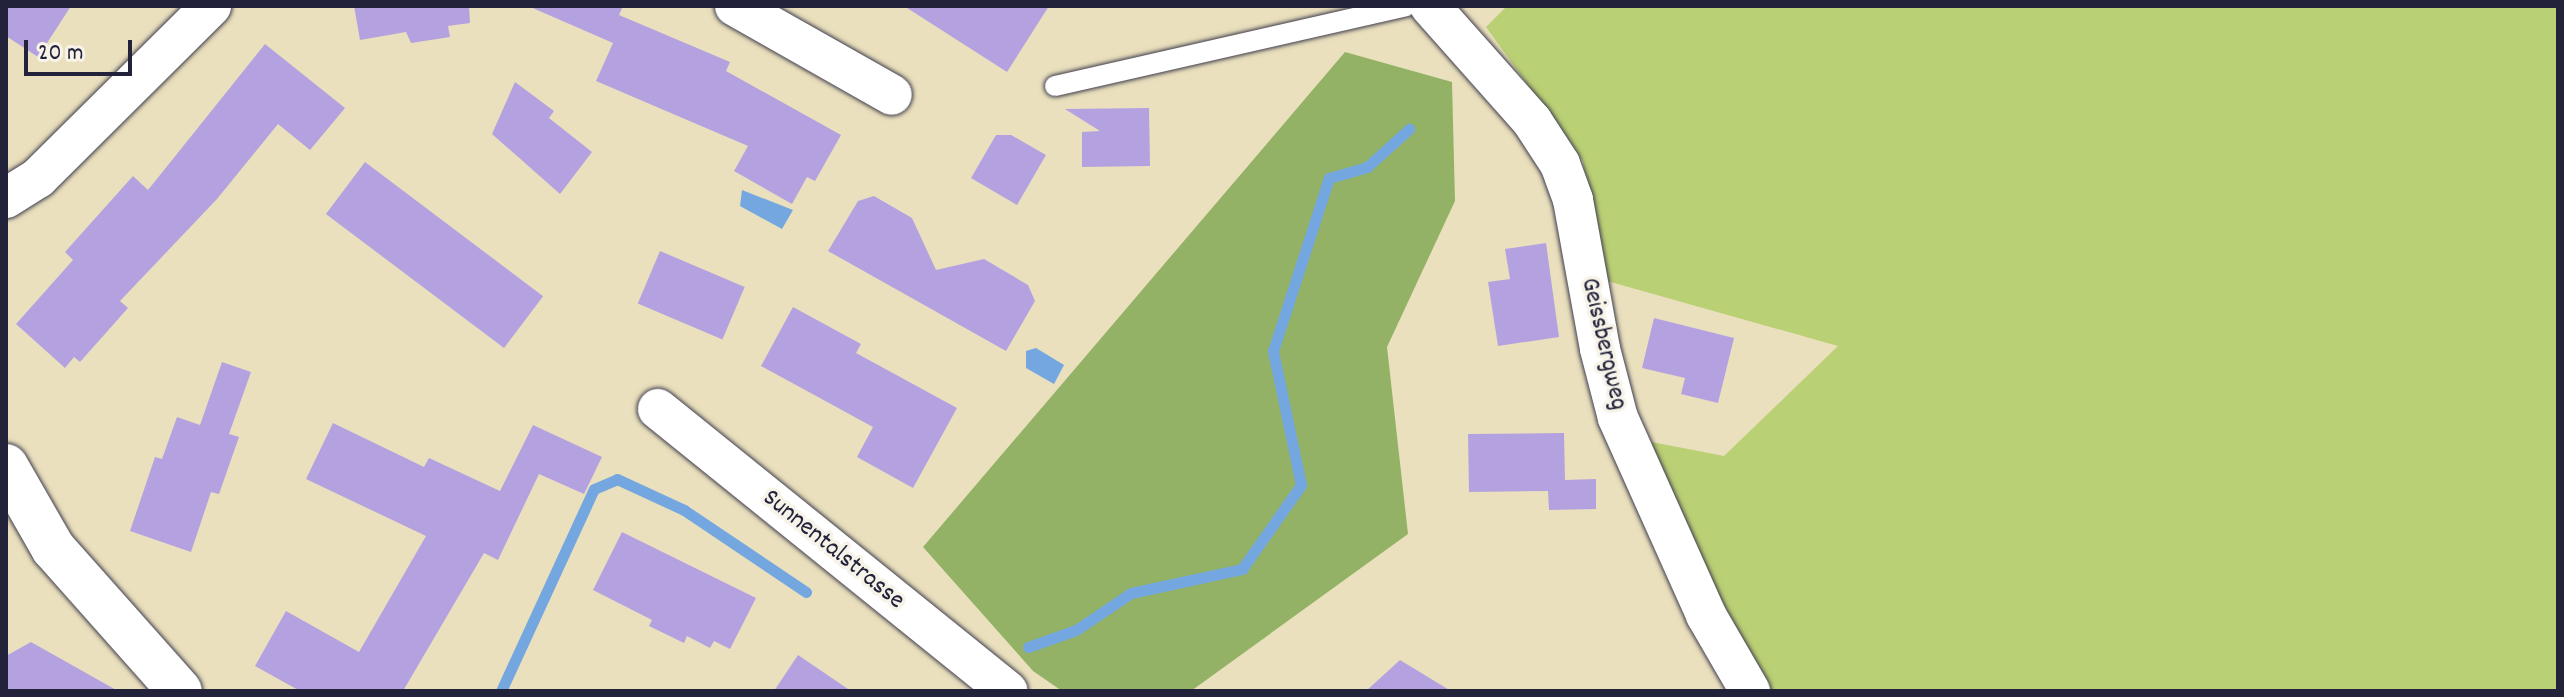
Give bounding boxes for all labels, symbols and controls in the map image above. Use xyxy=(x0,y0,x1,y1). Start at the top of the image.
scale bar xyxy=(28,24,136,74)
text: 20 m xyxy=(38,37,84,71)
street label: Geissbergweg xyxy=(1573,275,1633,413)
street label: Sunnentalstrasse xyxy=(756,483,910,617)

